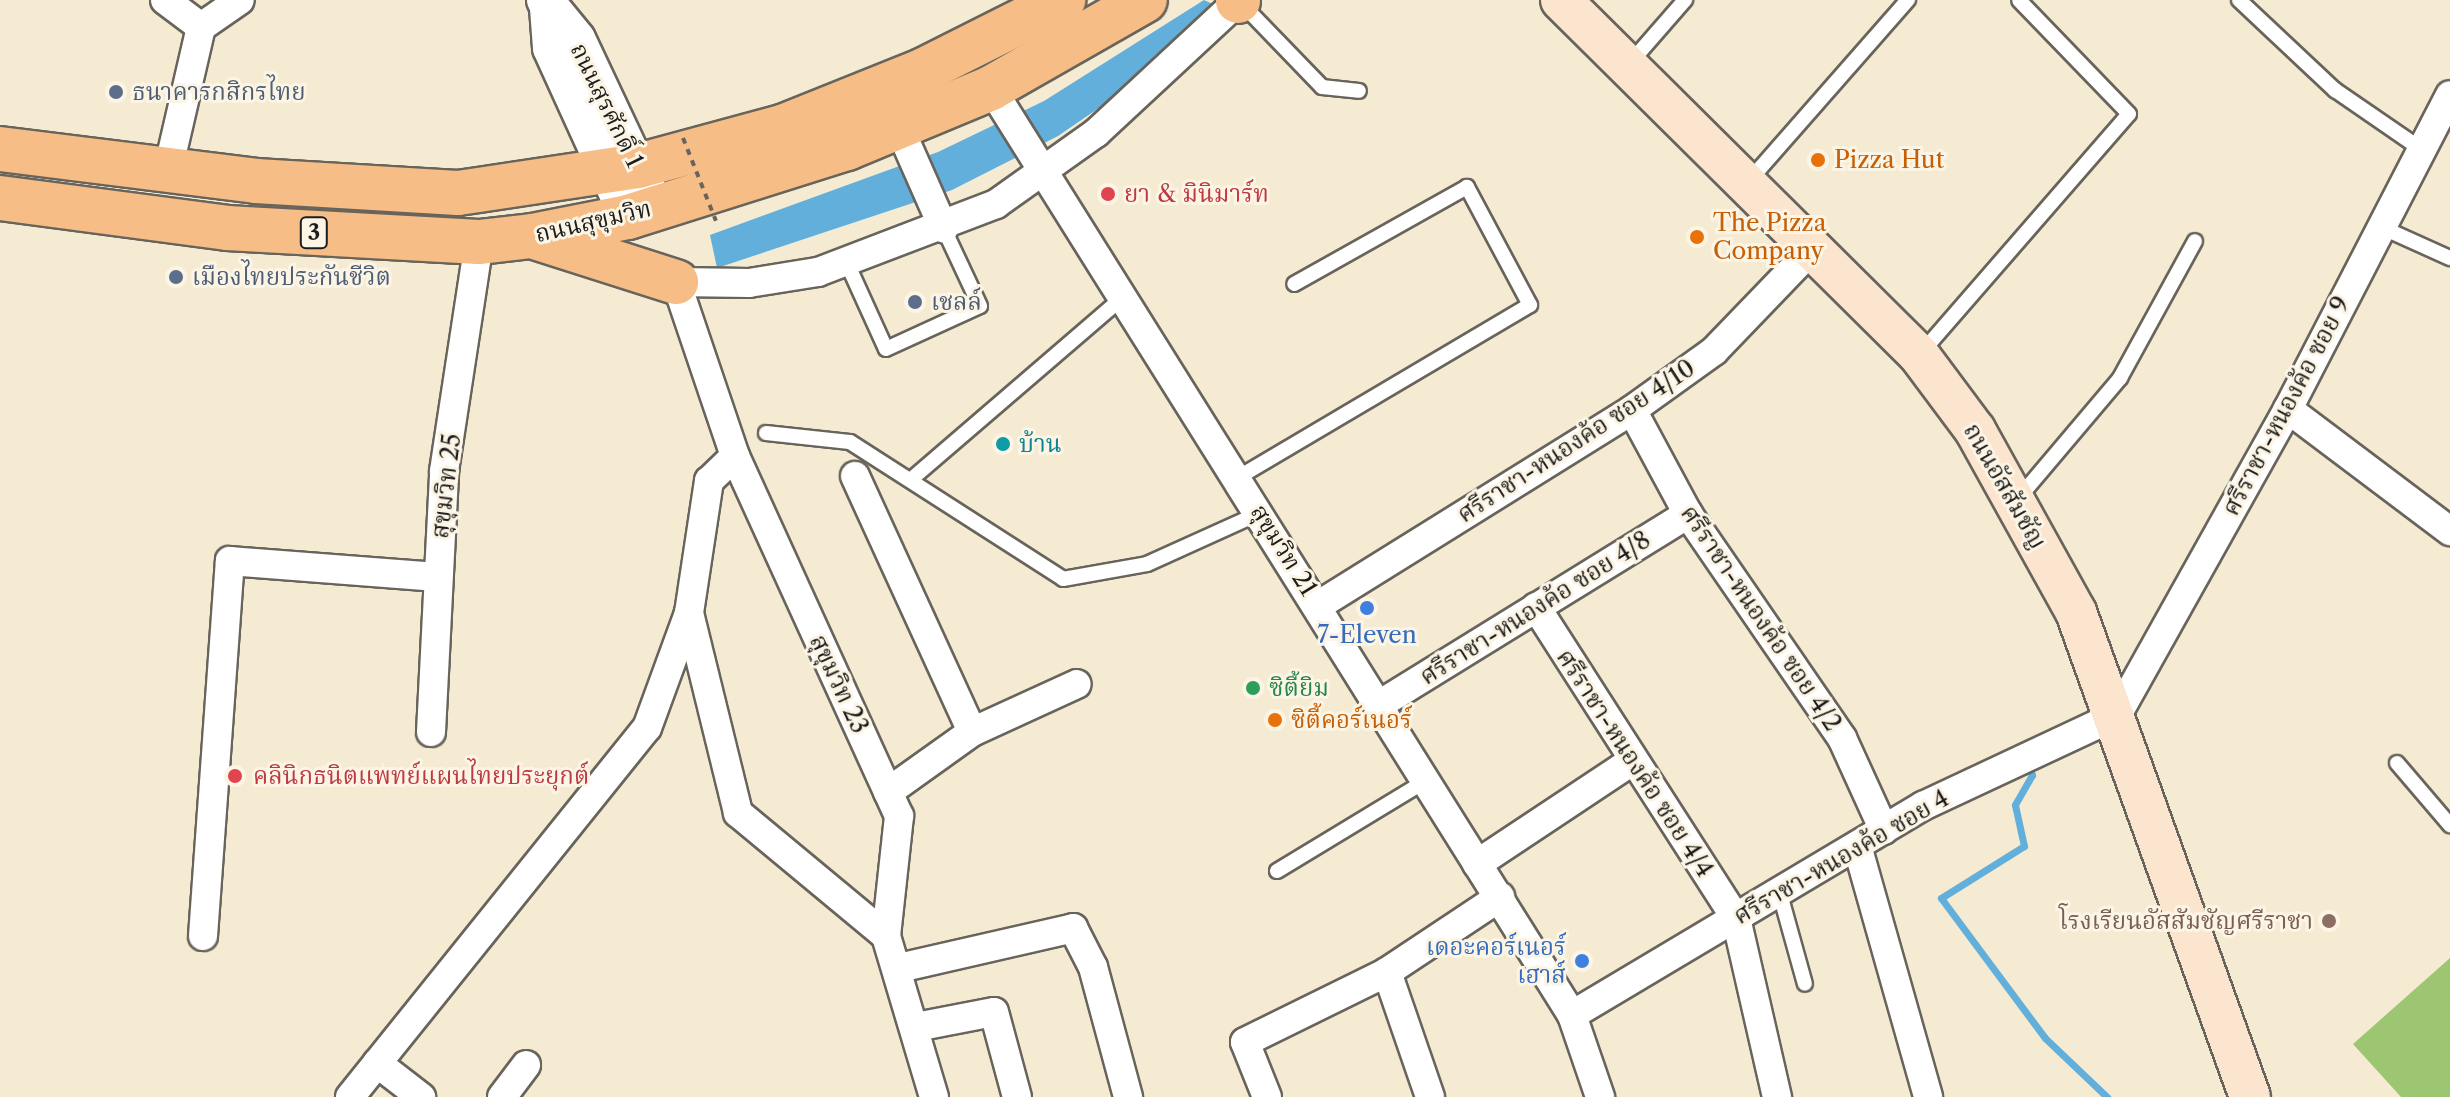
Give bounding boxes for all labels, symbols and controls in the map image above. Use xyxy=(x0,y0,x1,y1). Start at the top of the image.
street label: ถนนสุรศักดิ์ 1 xyxy=(564,38,650,172)
place label: ธนาคารกสิกรไทย xyxy=(132,78,305,106)
marker: ธนาคารกสิกรไทย xyxy=(107,83,125,101)
place label: Pizza Hut xyxy=(1834,146,1944,174)
marker: Pizza Hut xyxy=(1809,151,1827,169)
place label: ยา & มินิมาร์ท xyxy=(1124,180,1269,208)
marker: ยา & มินิมาร์ท xyxy=(1099,185,1117,203)
street label: ถนนสุขุมวิท xyxy=(532,194,654,248)
place label: The Pizza Company xyxy=(1713,209,1826,265)
road number: 3 xyxy=(298,215,330,251)
marker: The Pizza Company xyxy=(1688,228,1706,246)
place label: เมืองไทยประกันชีวิต xyxy=(192,263,391,291)
marker: เมืองไทยประกันชีวิต xyxy=(167,268,185,286)
place label: เชลล์ xyxy=(931,288,982,316)
street label: ศรีราชา-หนองค้อ ซอย 9 xyxy=(2216,292,2356,520)
marker: เชลล์ xyxy=(906,293,924,311)
street label: ศรีราชา-หนองค้อ ซอย 4/10 xyxy=(1452,353,1700,529)
street label: ถนนอัสสัมชัญ xyxy=(1957,418,2053,554)
place label: บ้าน xyxy=(1019,430,1062,458)
street label: สุขุมวิท 25 xyxy=(425,432,467,540)
marker: บ้าน xyxy=(994,435,1012,453)
street label: สุขุมวิท 21 xyxy=(1245,499,1323,601)
street label: ศรีราชา-หนองค้อ ซอย 4/2 xyxy=(1675,500,1847,736)
street label: ศรีราชา-หนองค้อ ซอย 4/8 xyxy=(1414,525,1656,691)
marker: 7-Eleven xyxy=(1358,599,1376,617)
place label: 7-Eleven xyxy=(1317,621,1417,649)
street label: สุขุมวิท 23 xyxy=(804,630,874,738)
street label: ศรีราชา-หนองค้อ ซอย 4/4 xyxy=(1551,644,1719,882)
place label: ซิตี้ยิม xyxy=(1269,674,1329,702)
marker: ซิตี้ยิม xyxy=(1244,679,1262,697)
place label: ซิตี้คอร์เนอร์ xyxy=(1291,706,1412,734)
marker: ซิตี้คอร์เนอร์ xyxy=(1266,711,1284,729)
place label: คลินิกธนิตแพทย์แผนไทยประยุกต์ xyxy=(253,762,589,790)
marker: คลินิกธนิตแพทย์แผนไทยประยุกต์ xyxy=(224,765,246,787)
street label: ศรีราชา-หนองค้อ ซอย 4 xyxy=(1728,784,1954,930)
place label: โรงเรียนอัสสัมชัญศรีราชา xyxy=(2059,907,2313,935)
marker: โรงเรียนอัสสัมชัญศรีราชา xyxy=(2320,912,2338,930)
place label: เดอะคอร์เนอร์ เฮาส์ xyxy=(1426,933,1566,989)
marker: เดอะคอร์เนอร์ เฮาส์ xyxy=(1573,952,1591,970)

